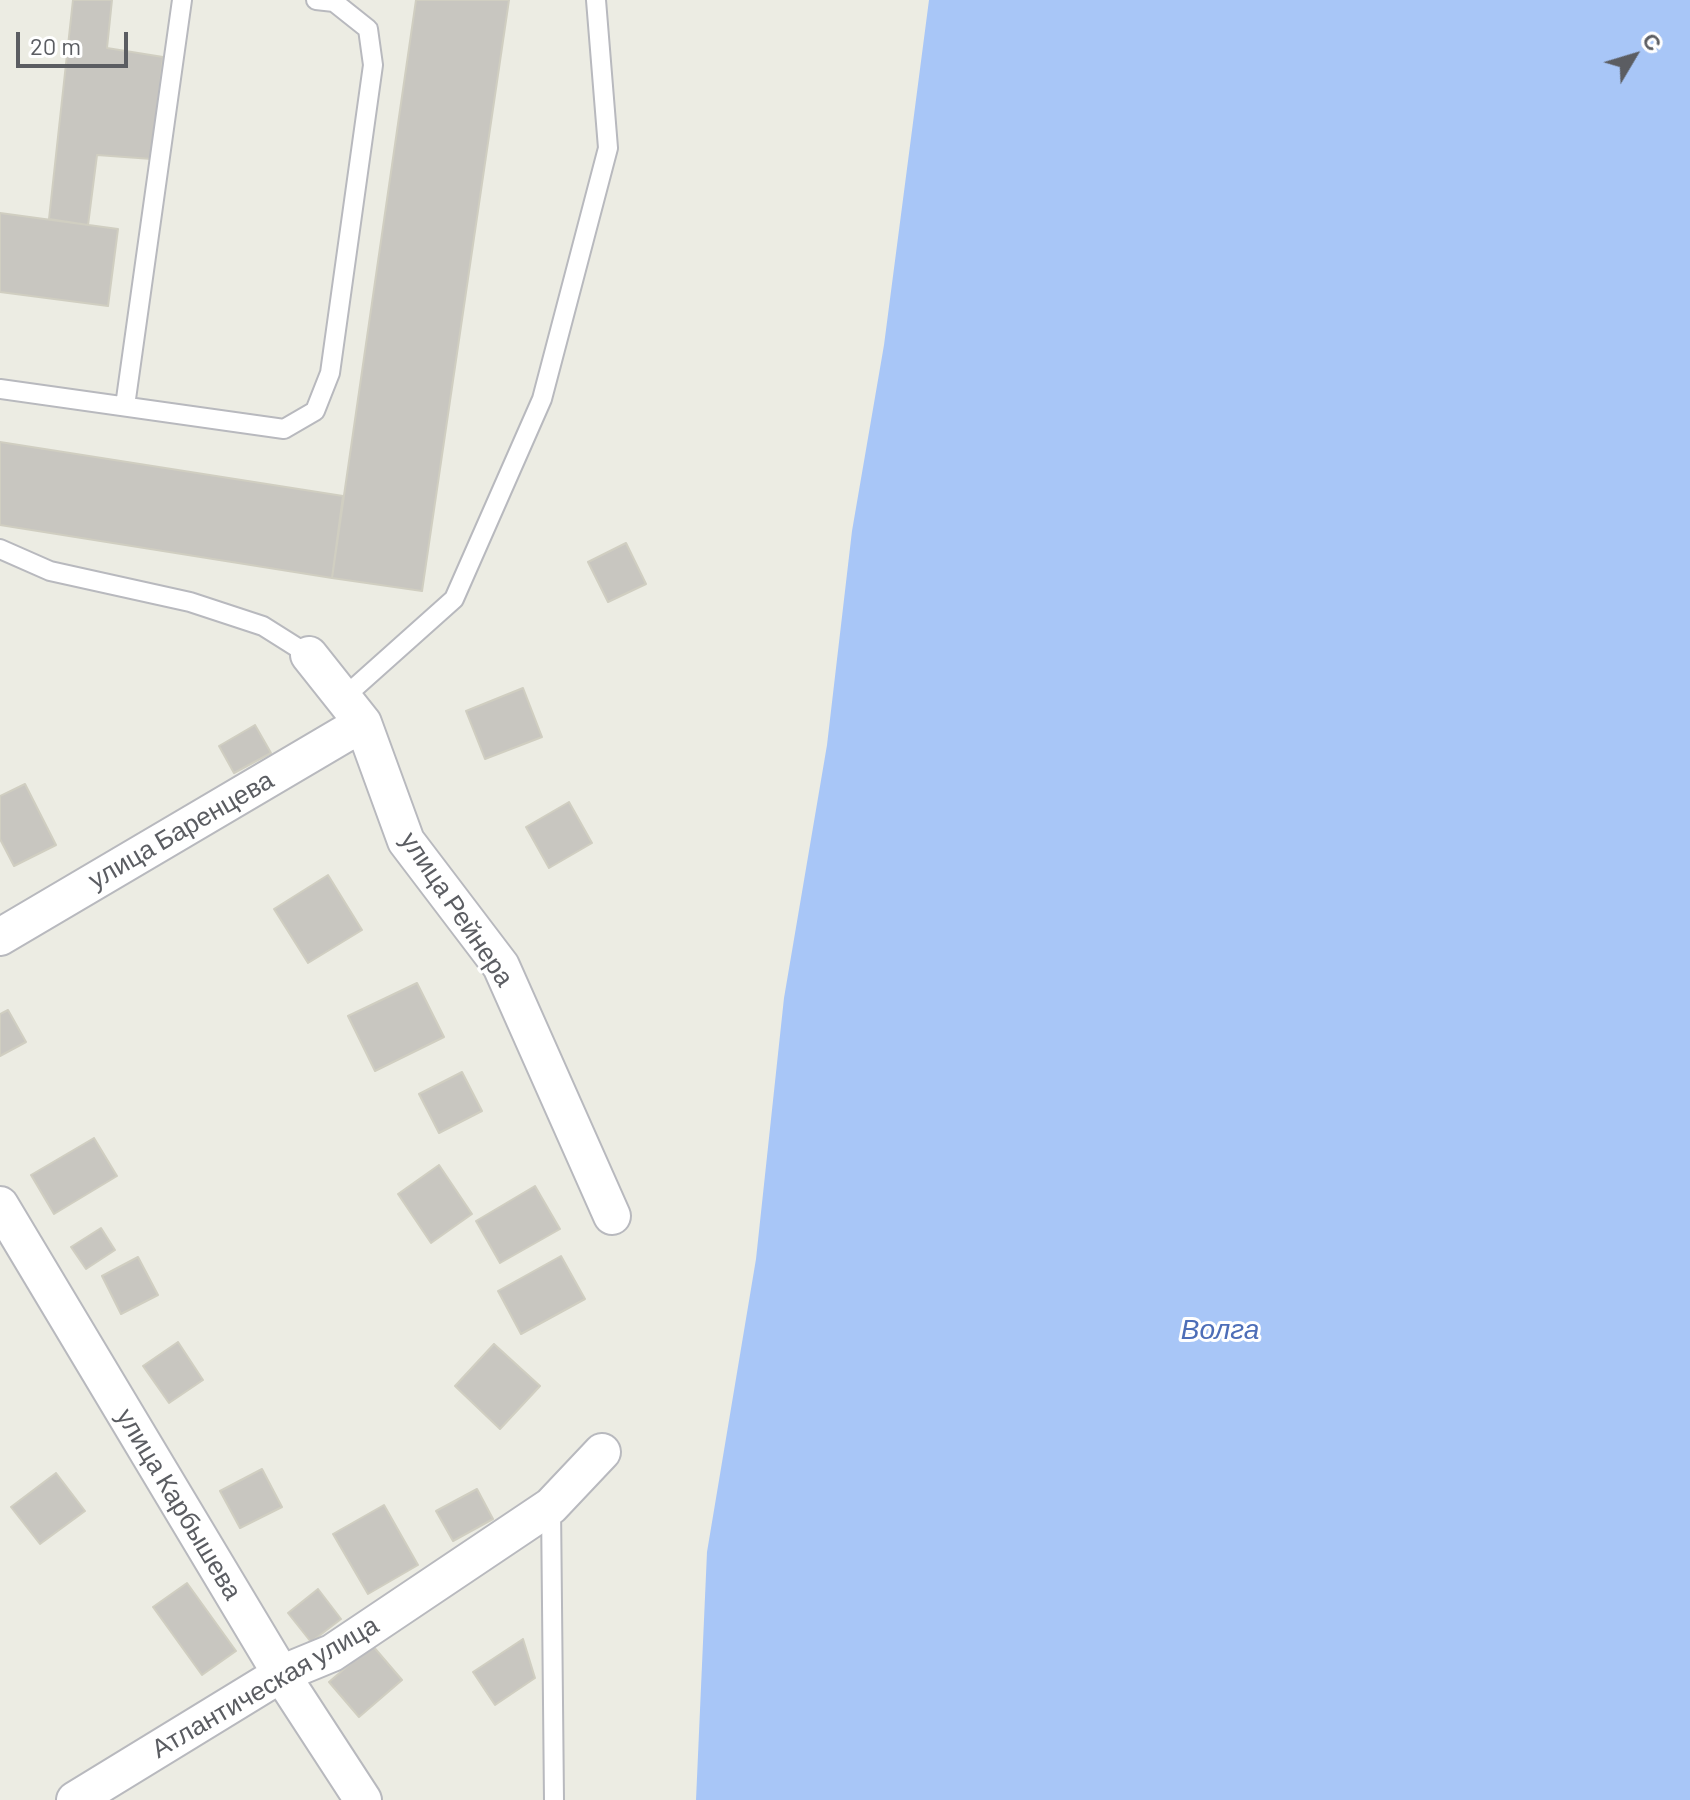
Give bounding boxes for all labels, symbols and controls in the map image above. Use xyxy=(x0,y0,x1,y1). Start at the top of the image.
scale bar xyxy=(20,16,132,66)
north arrow xyxy=(1594,16,1674,96)
text: С xyxy=(1638,27,1668,55)
text: 20 m xyxy=(30,31,81,60)
street label: улица Баренцева xyxy=(83,764,279,896)
street label: улица Рейнера xyxy=(394,826,520,992)
water label: Волга xyxy=(1181,1313,1259,1347)
street label: улица Карбышева xyxy=(110,1403,248,1605)
street label: Атлантическая улица xyxy=(146,1609,384,1765)

